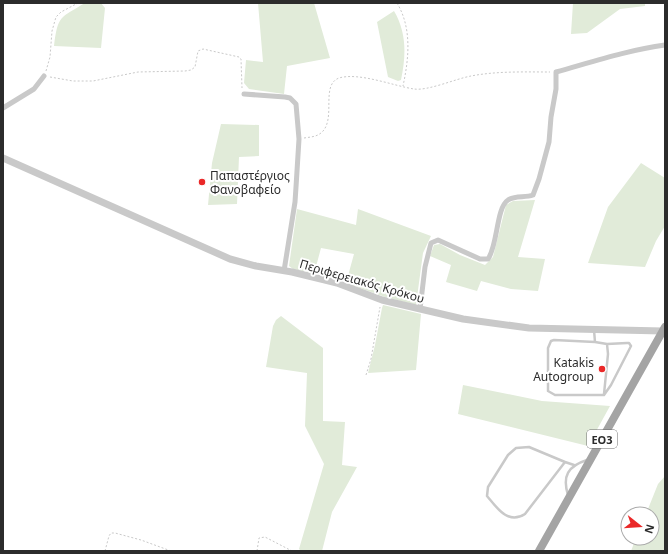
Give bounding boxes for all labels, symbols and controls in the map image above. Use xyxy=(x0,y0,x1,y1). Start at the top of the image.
place label: Παπαστέργιος Φανοβαφείο xyxy=(210,167,290,198)
marker: Παπαστέργιος Φανοβαφείο xyxy=(197,177,207,187)
street label: Περιφερειακός Κρόκου xyxy=(298,255,426,307)
place label: Katakis Autogroup xyxy=(533,354,594,385)
marker: Katakis Autogroup xyxy=(597,364,607,374)
road number: ΕΟ3 xyxy=(587,430,617,448)
north arrow xyxy=(620,506,660,546)
text: N xyxy=(642,523,659,536)

